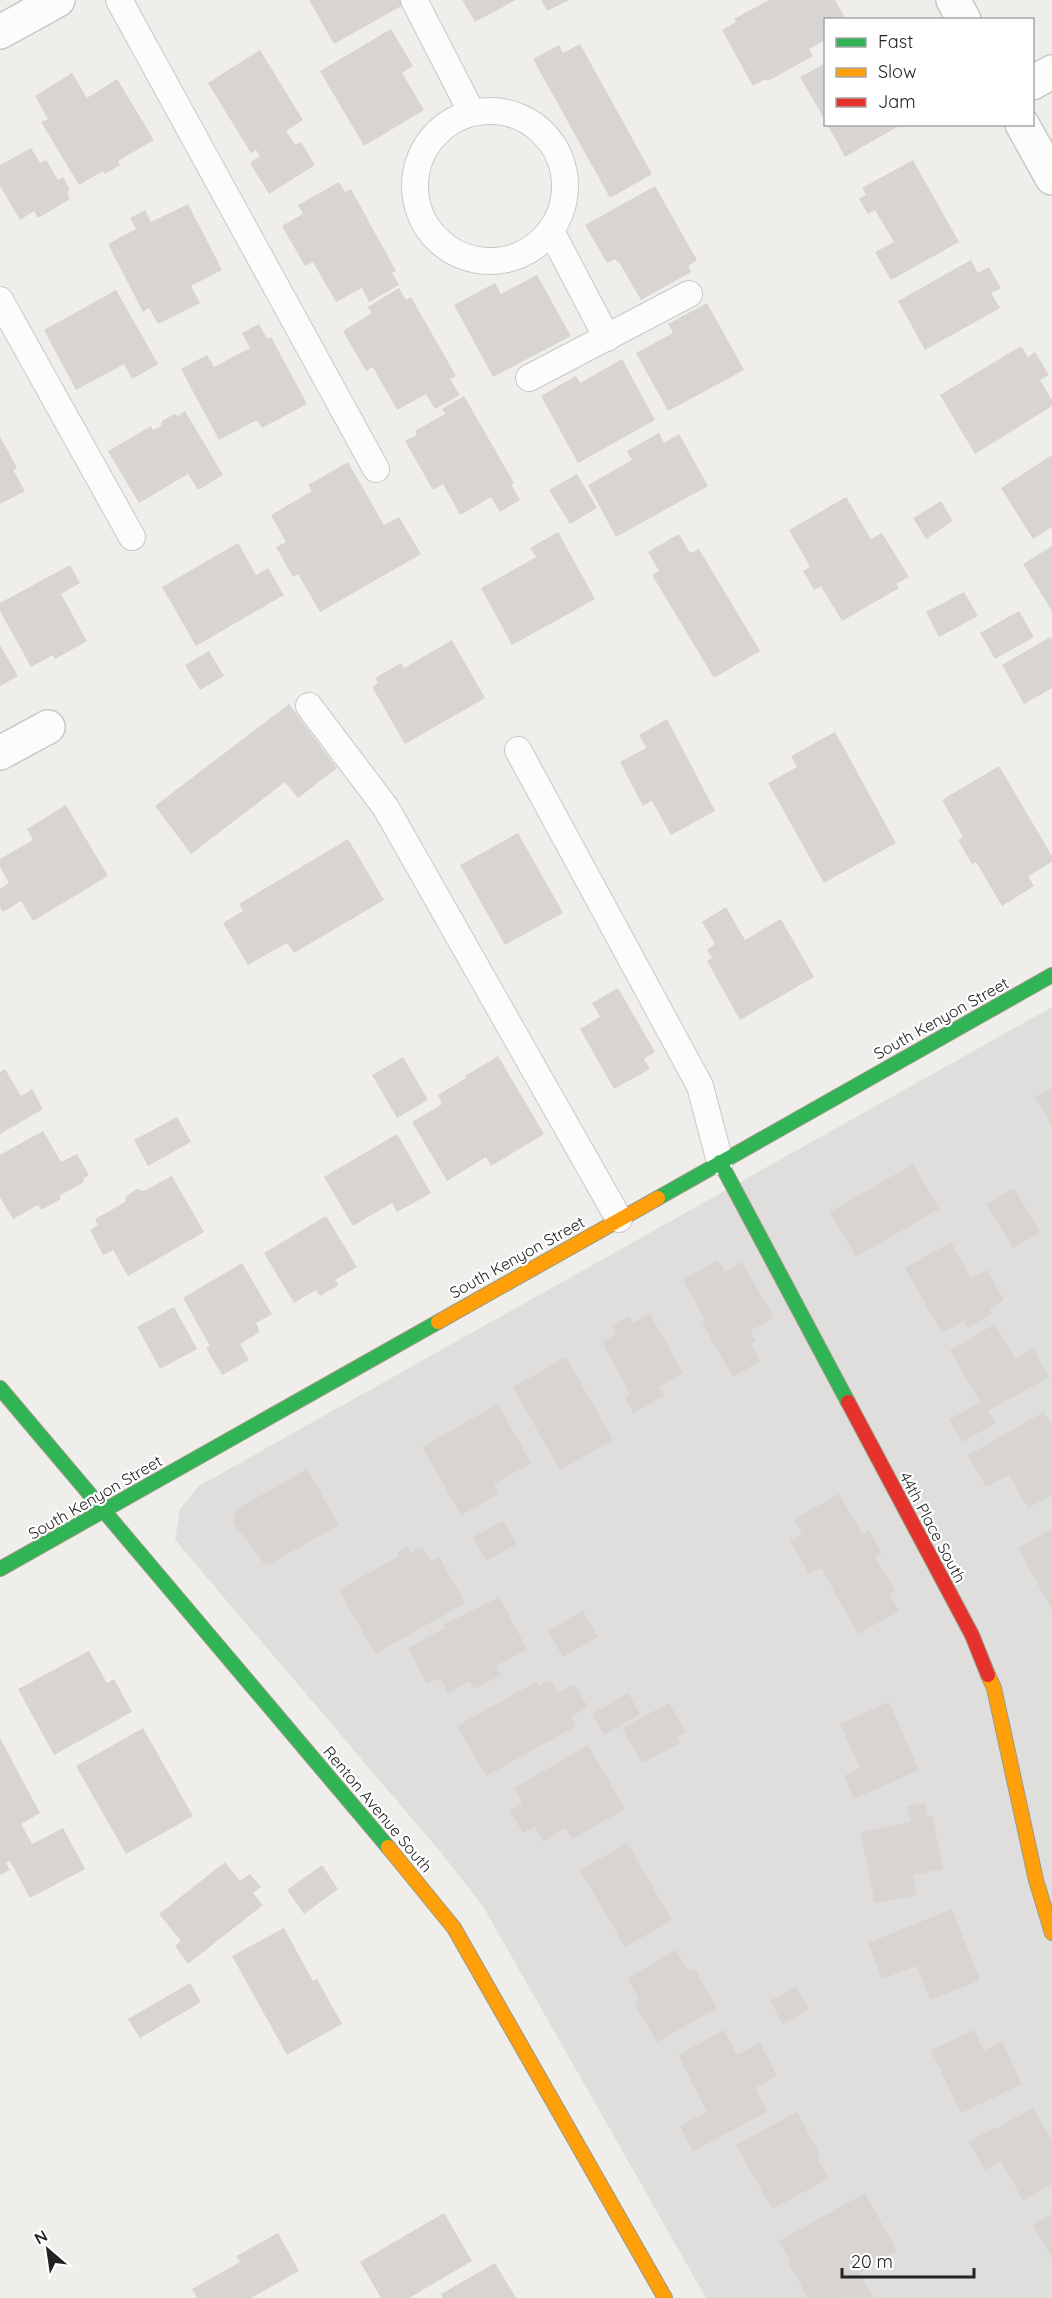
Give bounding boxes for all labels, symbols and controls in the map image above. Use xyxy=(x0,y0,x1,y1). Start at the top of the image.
legend xyxy=(824,18,1034,126)
text: Fast xyxy=(878,30,913,53)
text: Slow xyxy=(878,60,916,83)
text: Jam xyxy=(878,90,916,113)
street label: South Kenyon Street xyxy=(870,973,1012,1063)
street label: South Kenyon Street xyxy=(446,1212,588,1302)
street label: South Kenyon Street xyxy=(24,1451,166,1543)
street label: 44th Place South xyxy=(895,1468,971,1586)
street label: Renton Avenue South xyxy=(319,1742,437,1876)
north arrow xyxy=(18,2220,78,2280)
text: N xyxy=(31,2225,51,2248)
scale bar xyxy=(842,2241,974,2279)
text: 20 m xyxy=(851,2250,893,2273)

